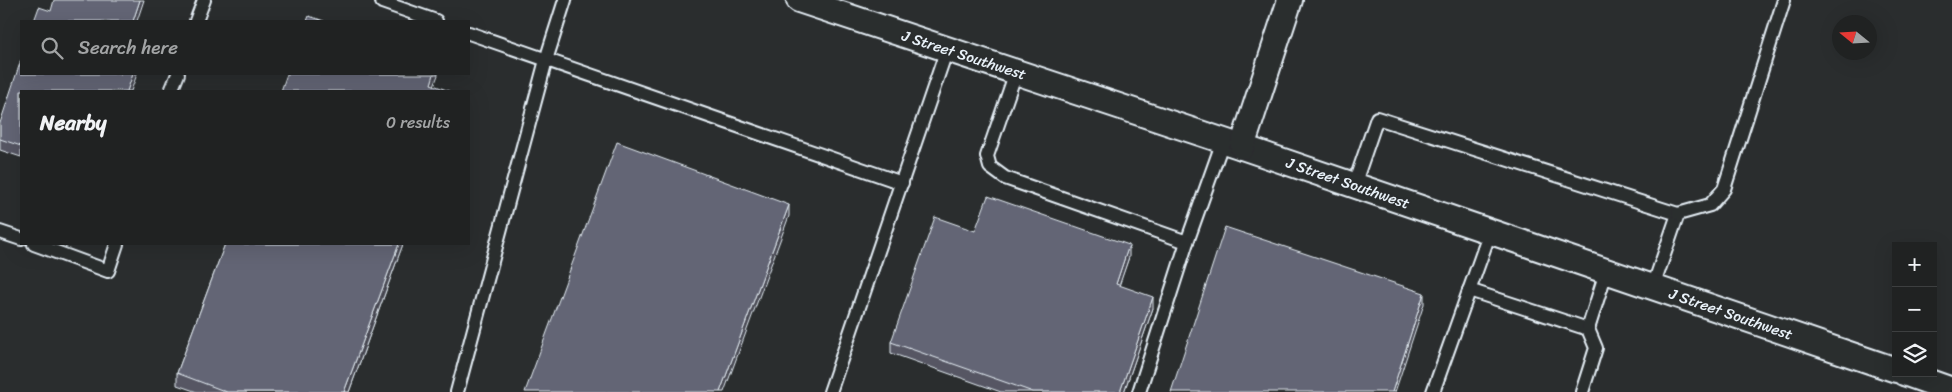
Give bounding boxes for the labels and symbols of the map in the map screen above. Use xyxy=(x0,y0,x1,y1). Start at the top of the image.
north arrow xyxy=(1832,15,1877,60)
street label: J Street Southwest xyxy=(898,22,1030,87)
street label: J Street Southwest xyxy=(1282,149,1414,216)
street label: J Street Southwest xyxy=(1665,280,1797,347)

